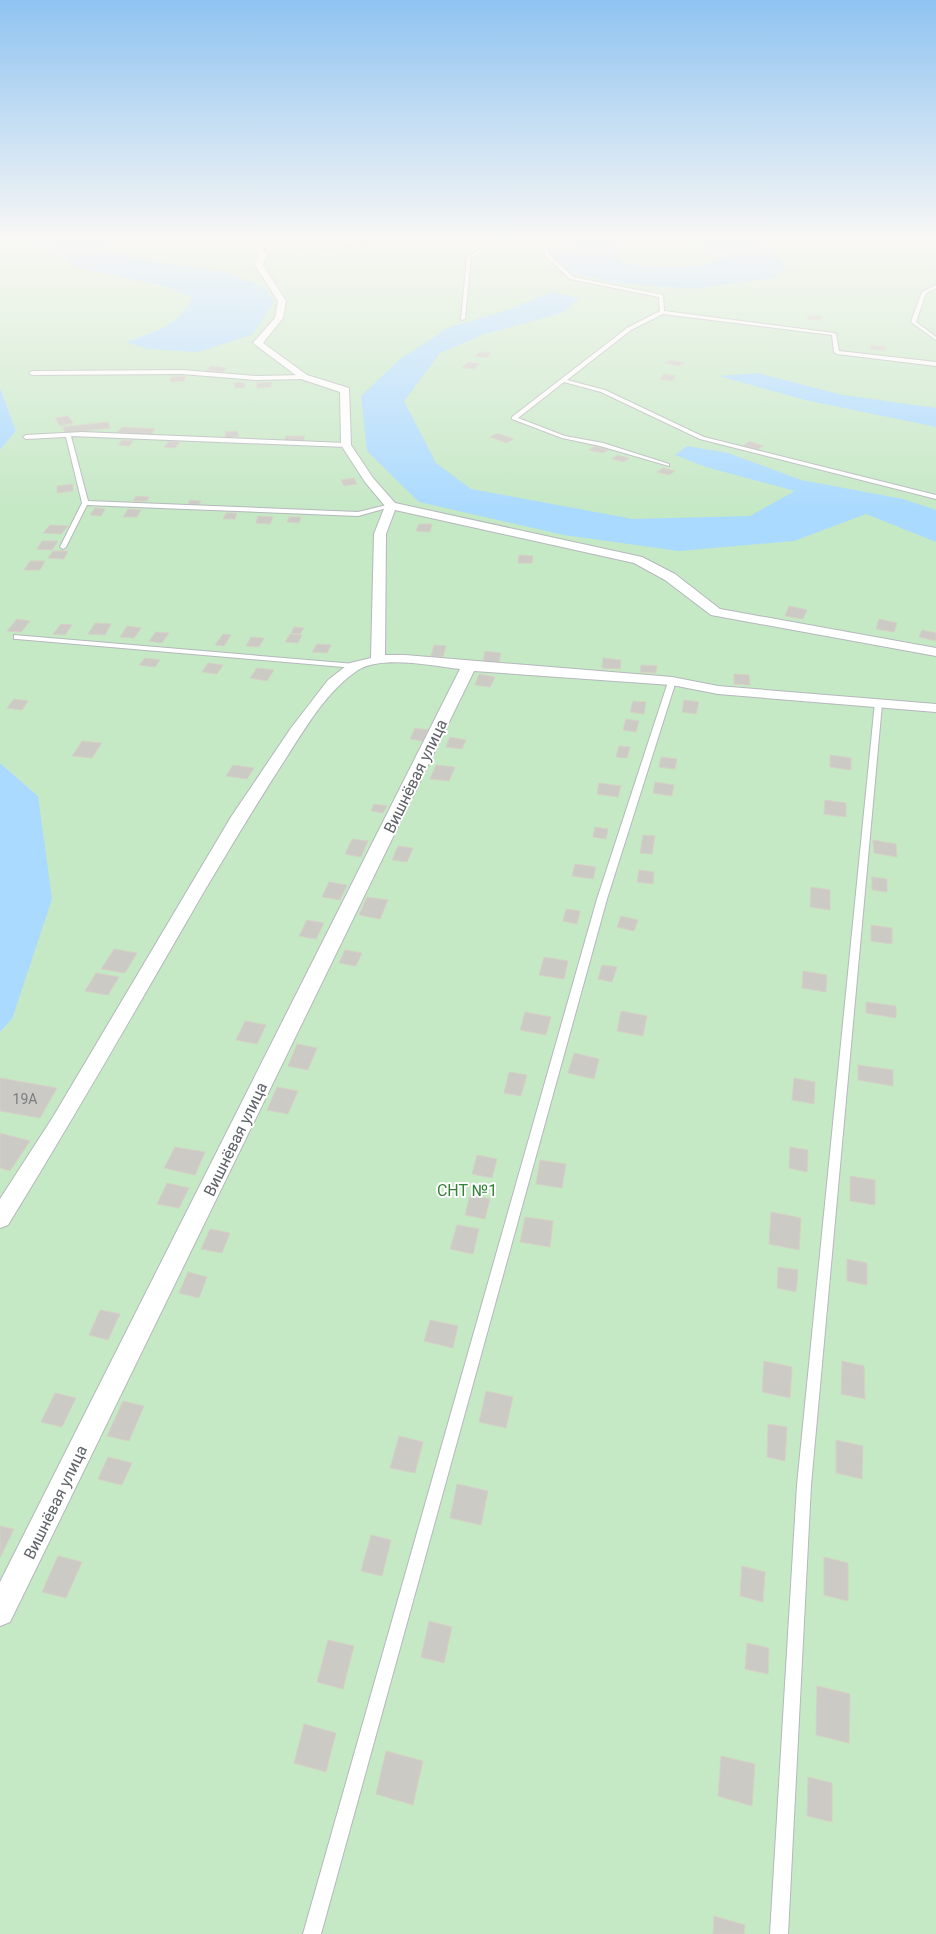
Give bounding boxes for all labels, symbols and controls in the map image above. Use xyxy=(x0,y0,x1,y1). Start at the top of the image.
street label: Вишнёвая улица xyxy=(380,716,451,836)
street label: Вишнёвая улица xyxy=(200,1079,271,1199)
house number: 19А xyxy=(13,1091,37,1107)
park label: СНТ №1 xyxy=(437,1181,497,1200)
street label: Вишнёвая улица xyxy=(20,1442,91,1562)

